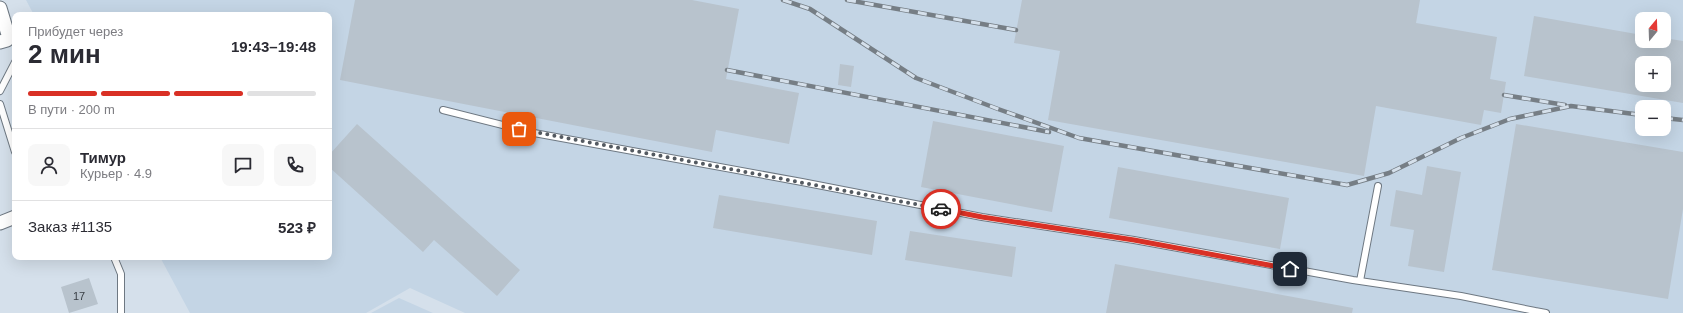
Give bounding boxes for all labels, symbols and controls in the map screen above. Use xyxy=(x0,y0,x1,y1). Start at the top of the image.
north arrow xyxy=(1635,12,1671,48)
map controls xyxy=(1635,12,1671,136)
text: Прибудет через xyxy=(28,24,123,39)
text: 19:43–19:48 xyxy=(231,38,316,55)
text: 2 мин xyxy=(28,39,101,69)
button: + xyxy=(1635,56,1671,92)
button: − xyxy=(1635,100,1671,136)
text: В пути · 200 m xyxy=(28,102,115,117)
pin xyxy=(502,112,536,146)
icon: bag xyxy=(508,118,530,140)
button: person xyxy=(28,144,70,186)
button: chat xyxy=(222,144,264,186)
button: phone xyxy=(274,144,316,186)
text: Тимур xyxy=(80,149,126,166)
text: Курьер · 4.9 xyxy=(80,166,152,181)
courier xyxy=(921,189,961,229)
icon: car xyxy=(930,198,952,220)
text: Заказ #1135 xyxy=(28,218,112,235)
text: 523 ₽ xyxy=(278,219,316,236)
pin xyxy=(1273,252,1307,286)
icon: home xyxy=(1279,258,1301,280)
house number: 17 xyxy=(73,290,85,302)

